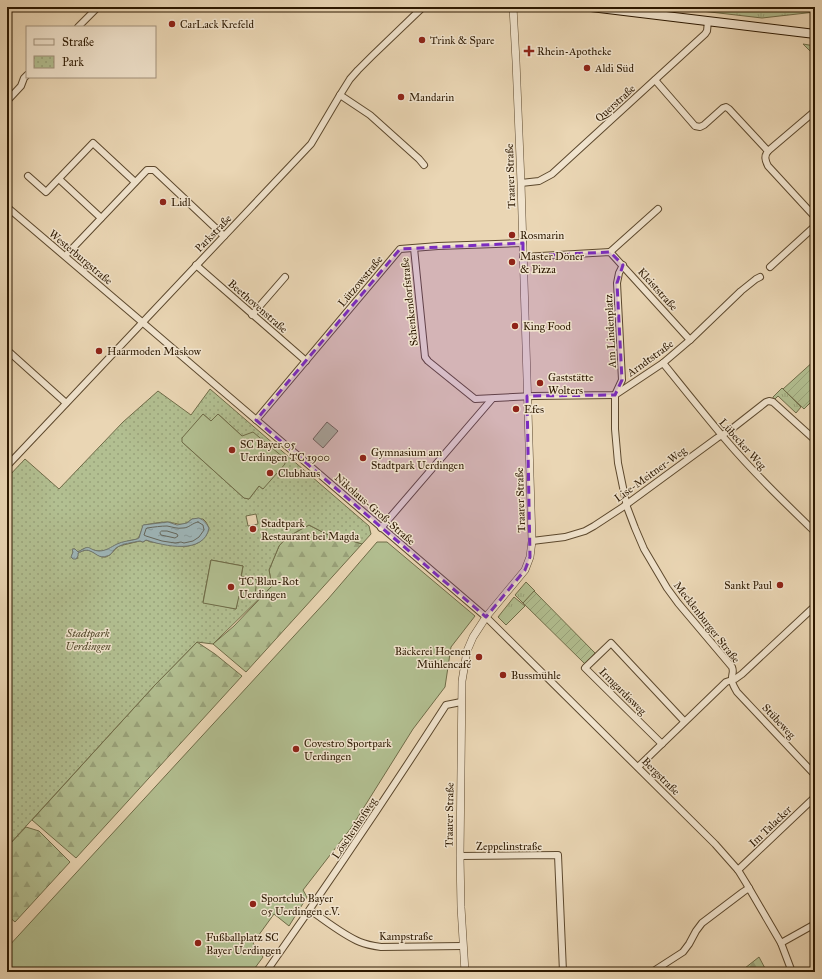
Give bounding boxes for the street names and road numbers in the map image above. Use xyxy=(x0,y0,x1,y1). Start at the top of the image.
street label: Querstraße xyxy=(593,82,638,125)
street label: Traarer Straße xyxy=(503,143,518,209)
street label: Parkstraße xyxy=(192,212,235,255)
street label: Westerburgstraße xyxy=(46,227,115,288)
street label: Lützowstraße xyxy=(335,253,386,310)
street label: Schenkendorfstraße xyxy=(398,257,421,347)
street label: Kleiststraße xyxy=(635,265,681,314)
street label: Beethovenstraße xyxy=(225,277,290,336)
street label: Am Lindenplatz xyxy=(602,294,619,369)
street label: Arndtstraße xyxy=(624,337,676,380)
street label: Lübecker Weg xyxy=(716,416,770,473)
street label: Lise-Meitner-Weg xyxy=(612,443,690,505)
street label: Traarer Straße xyxy=(513,467,528,533)
street label: Nikolaus-Groß-Straße xyxy=(332,471,418,548)
street label: Mecklenburger Straße xyxy=(671,579,743,666)
street label: Irmgardisweg xyxy=(596,665,650,718)
street label: Stübeweg xyxy=(759,701,799,742)
street label: Bergstraße xyxy=(639,755,683,798)
street label: Traarer Straße xyxy=(442,782,457,848)
street label: Löschenhofweg xyxy=(329,794,380,861)
street label: Im Talacker xyxy=(746,802,795,850)
street label: Zeppelinstraße xyxy=(476,840,542,853)
street label: Kampstraße xyxy=(379,930,433,943)

